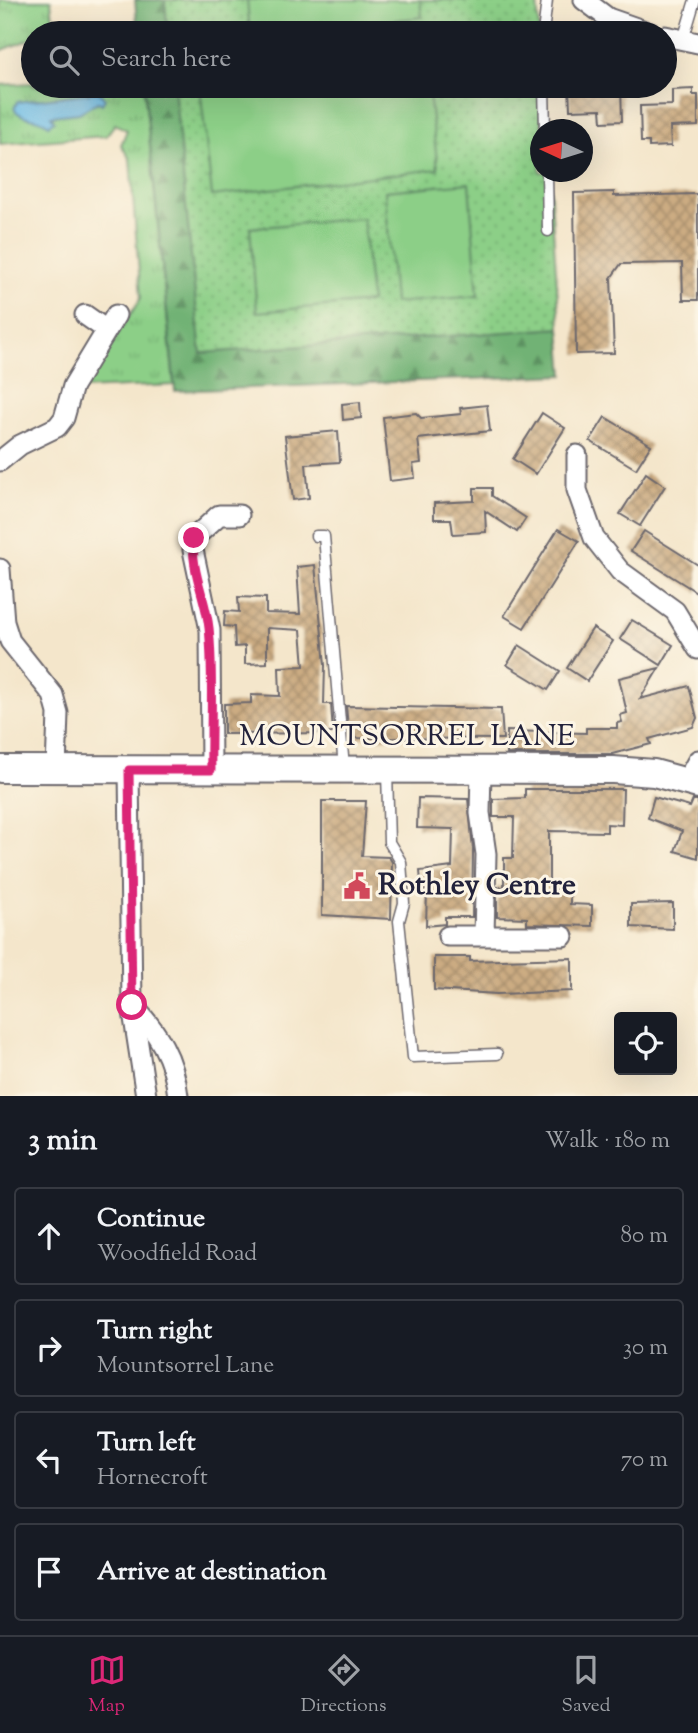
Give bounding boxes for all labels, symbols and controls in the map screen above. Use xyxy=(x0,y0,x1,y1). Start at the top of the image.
search box xyxy=(21,21,677,98)
icon: search xyxy=(45,41,83,79)
text: Search here xyxy=(101,41,231,78)
north arrow xyxy=(530,119,593,182)
route end xyxy=(178,522,209,553)
street label: MOUNTSORREL LANE xyxy=(239,716,575,759)
place label: Rothley Centre xyxy=(378,865,576,908)
public building icon: Rothley Centre xyxy=(342,871,372,901)
route start xyxy=(116,989,147,1020)
map controls xyxy=(614,1012,677,1075)
button: locate xyxy=(614,1012,677,1075)
text: 3 min xyxy=(28,1120,98,1163)
text: Walk · 180 m xyxy=(545,1125,670,1158)
text: Continue xyxy=(97,1201,205,1238)
icon: ahead xyxy=(30,1217,68,1255)
text: 80 m xyxy=(620,1220,668,1253)
text: Woodfield Road xyxy=(97,1238,257,1271)
text: Turn right xyxy=(97,1313,212,1350)
icon: right xyxy=(30,1329,68,1367)
text: 30 m xyxy=(623,1332,668,1365)
text: Mountsorrel Lane xyxy=(97,1350,274,1383)
text: Turn left xyxy=(97,1425,196,1462)
icon: left xyxy=(30,1441,68,1479)
text: 70 m xyxy=(621,1444,668,1477)
text: Hornecroft xyxy=(97,1462,208,1495)
icon: arrive xyxy=(30,1553,68,1591)
text: Arrive at destination xyxy=(97,1554,327,1591)
tab: Map xyxy=(88,1651,126,1720)
tab: Directions xyxy=(301,1651,386,1720)
tab: Saved xyxy=(562,1651,610,1720)

